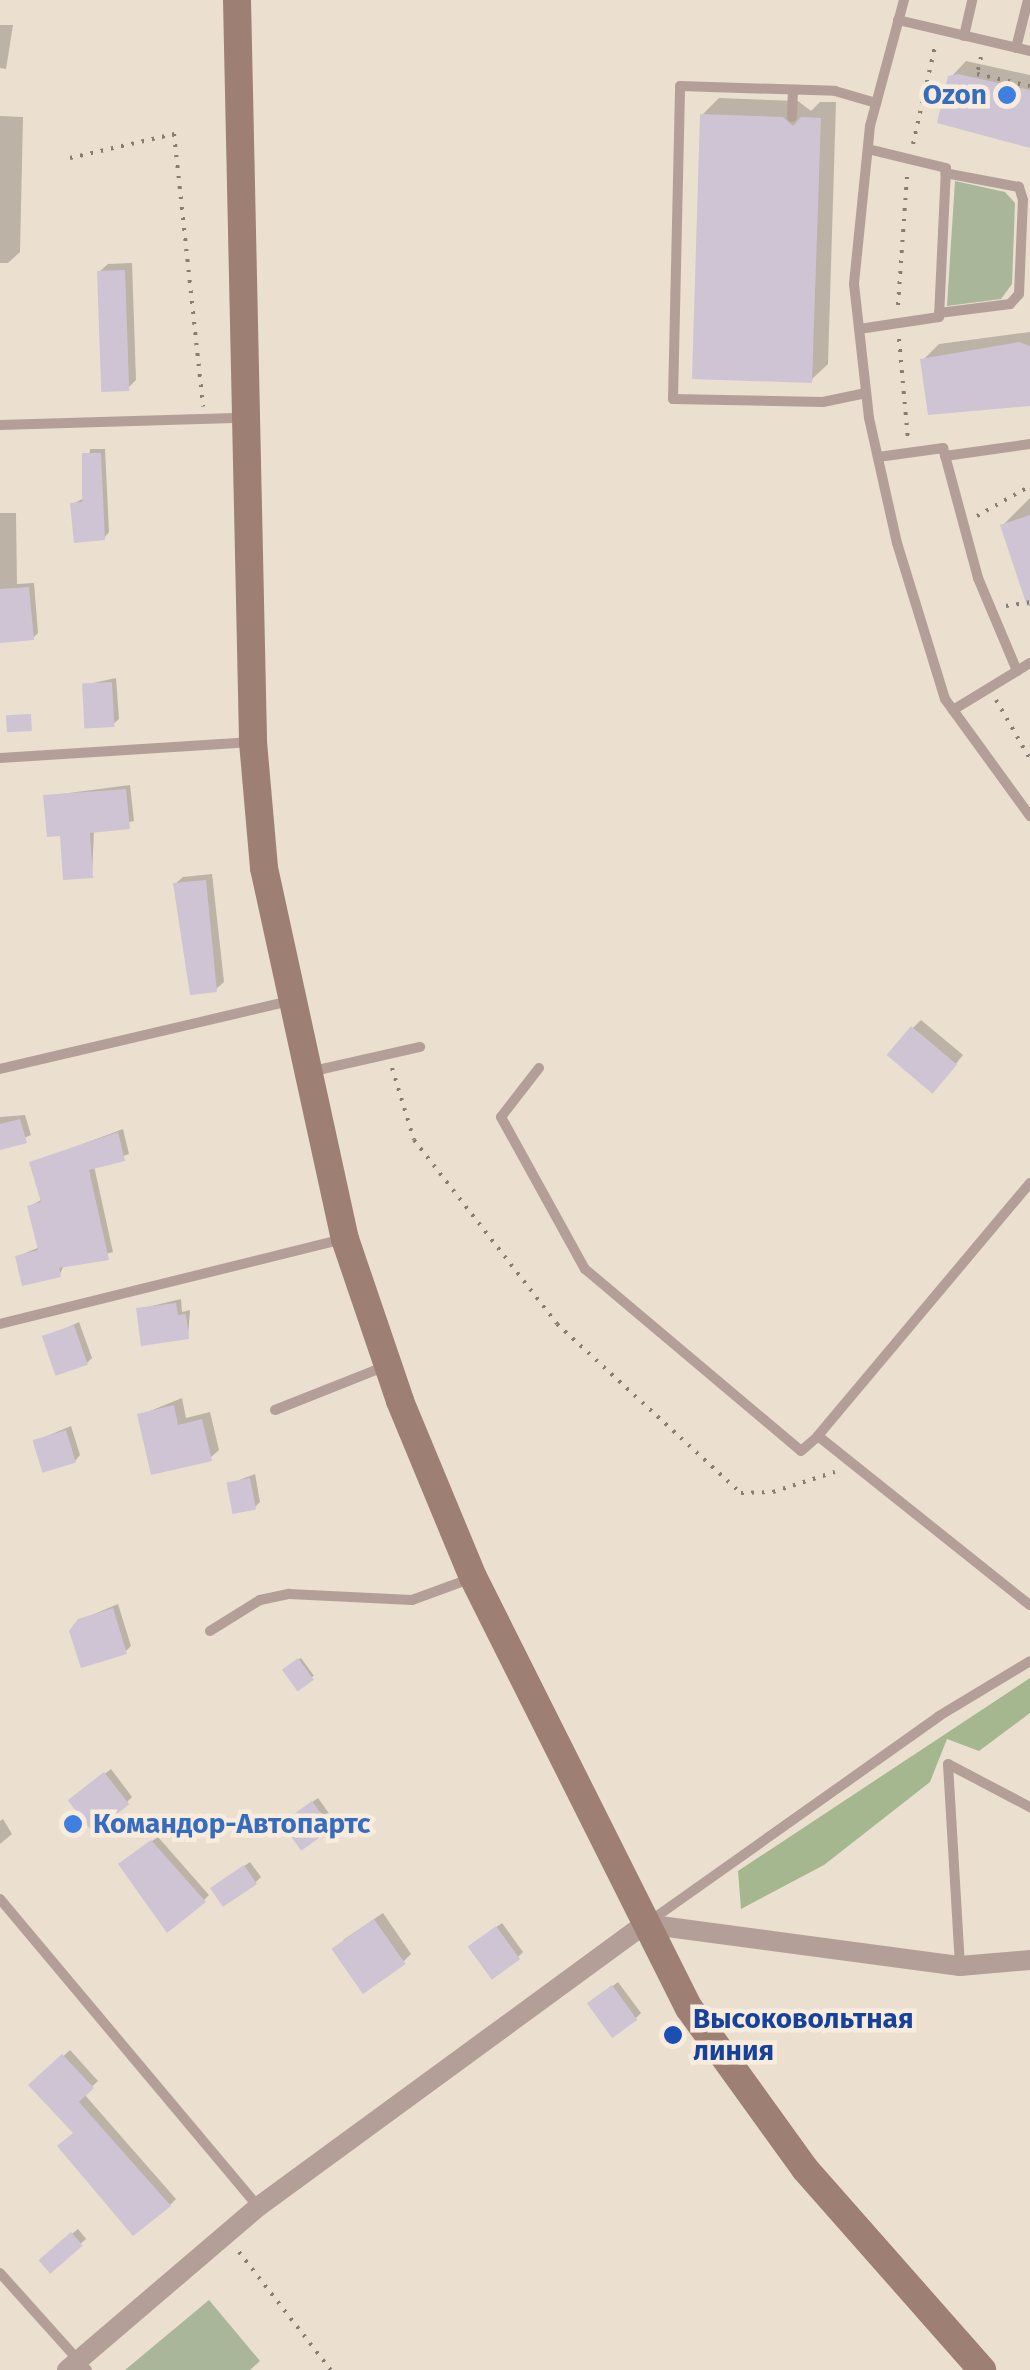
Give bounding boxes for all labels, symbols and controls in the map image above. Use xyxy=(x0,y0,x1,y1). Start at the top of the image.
place label: Ozon xyxy=(923,78,987,112)
marker: Ozon xyxy=(996,84,1018,106)
place label: Командор-Автопартс xyxy=(93,1807,371,1841)
marker: Командор-Автопартс xyxy=(62,1813,84,1835)
place label: Высоковольтная линия xyxy=(693,2002,914,2068)
marker: Высоковольтная линия xyxy=(662,2024,684,2046)

